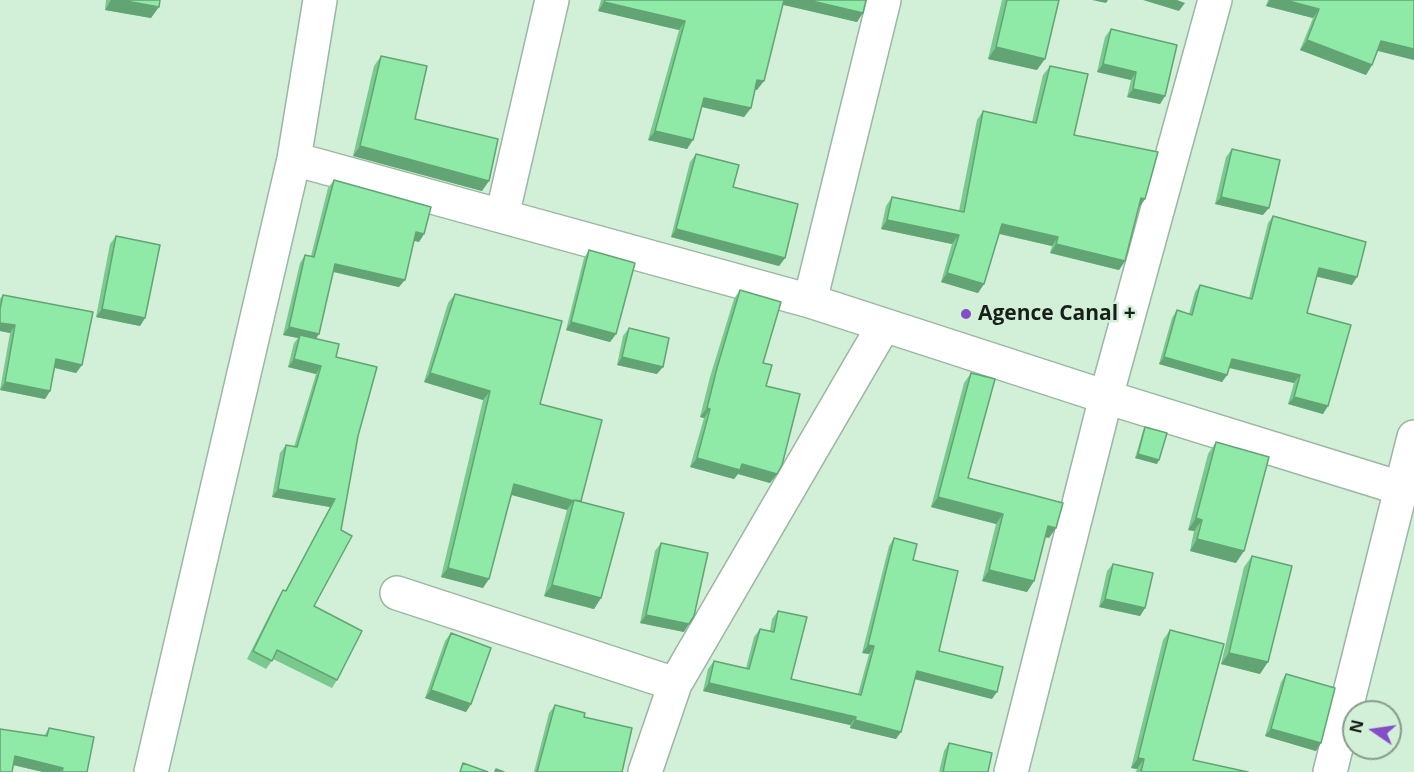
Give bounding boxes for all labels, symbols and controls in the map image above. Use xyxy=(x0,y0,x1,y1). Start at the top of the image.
place label: Agence Canal + xyxy=(978,301,1136,327)
marker: Agence Canal + xyxy=(959,307,973,321)
north arrow xyxy=(1342,700,1402,760)
text: N xyxy=(1344,718,1369,735)

